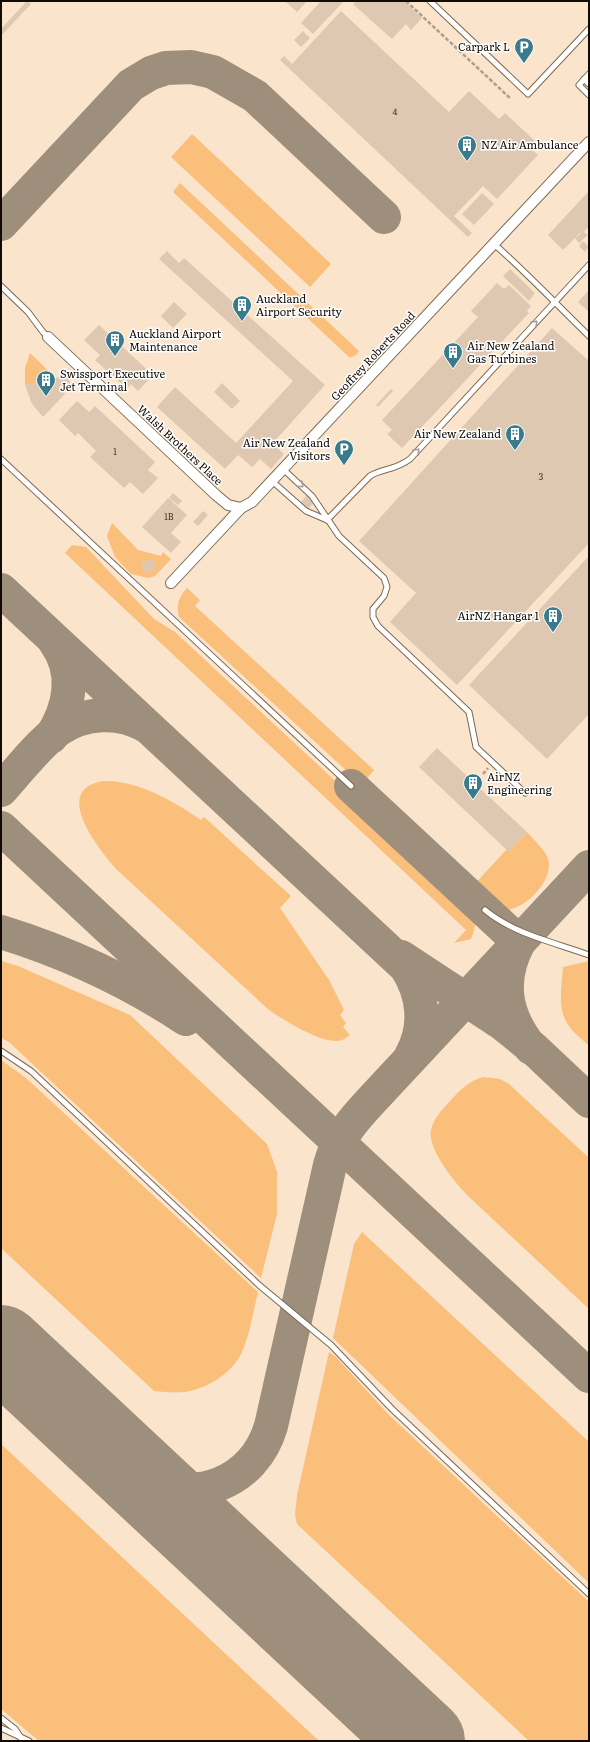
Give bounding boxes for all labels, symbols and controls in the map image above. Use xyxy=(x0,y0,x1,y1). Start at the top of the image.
parking icon: Carpark L xyxy=(513,36,535,64)
place label: Carpark L xyxy=(458,38,510,54)
house number: 4 xyxy=(393,104,398,118)
building icon: NZ Air Ambulance xyxy=(456,134,478,162)
place label: NZ Air Ambulance xyxy=(481,136,579,152)
place label: Auckland Airport Security xyxy=(256,290,343,319)
building icon: Auckland Airport Security xyxy=(231,294,253,322)
street label: Geoffrey Roberts Road xyxy=(327,307,418,403)
one-way arrow xyxy=(531,320,538,327)
place label: Auckland Airport Maintenance xyxy=(129,325,222,354)
building icon: Auckland Airport Maintenance xyxy=(104,329,126,357)
place label: Air New Zealand Gas Turbines xyxy=(467,337,555,366)
building icon: Air New Zealand Gas Turbines xyxy=(442,341,464,369)
place label: Swissport Executive Jet Terminal xyxy=(60,365,165,394)
building icon: Swissport Executive Jet Terminal xyxy=(35,369,57,397)
street label: Walsh Brothers Place xyxy=(134,400,227,488)
building icon: Air New Zealand xyxy=(504,423,526,451)
place label: Air New Zealand xyxy=(414,425,501,441)
place label: Air New Zealand Visitors xyxy=(243,434,330,463)
parking icon: Air New Zealand Visitors xyxy=(333,438,355,466)
house number: 1 xyxy=(113,444,117,458)
one-way arrow xyxy=(412,448,420,456)
house number: 3 xyxy=(539,469,544,483)
one-way arrow xyxy=(296,480,304,488)
house number: 1B xyxy=(164,509,174,523)
building icon: AirNZ Hangar 1 xyxy=(542,605,564,633)
place label: AirNZ Hangar 1 xyxy=(457,607,540,623)
place label: AirNZ Engineering xyxy=(487,768,553,797)
building icon: AirNZ Engineering xyxy=(462,772,484,800)

